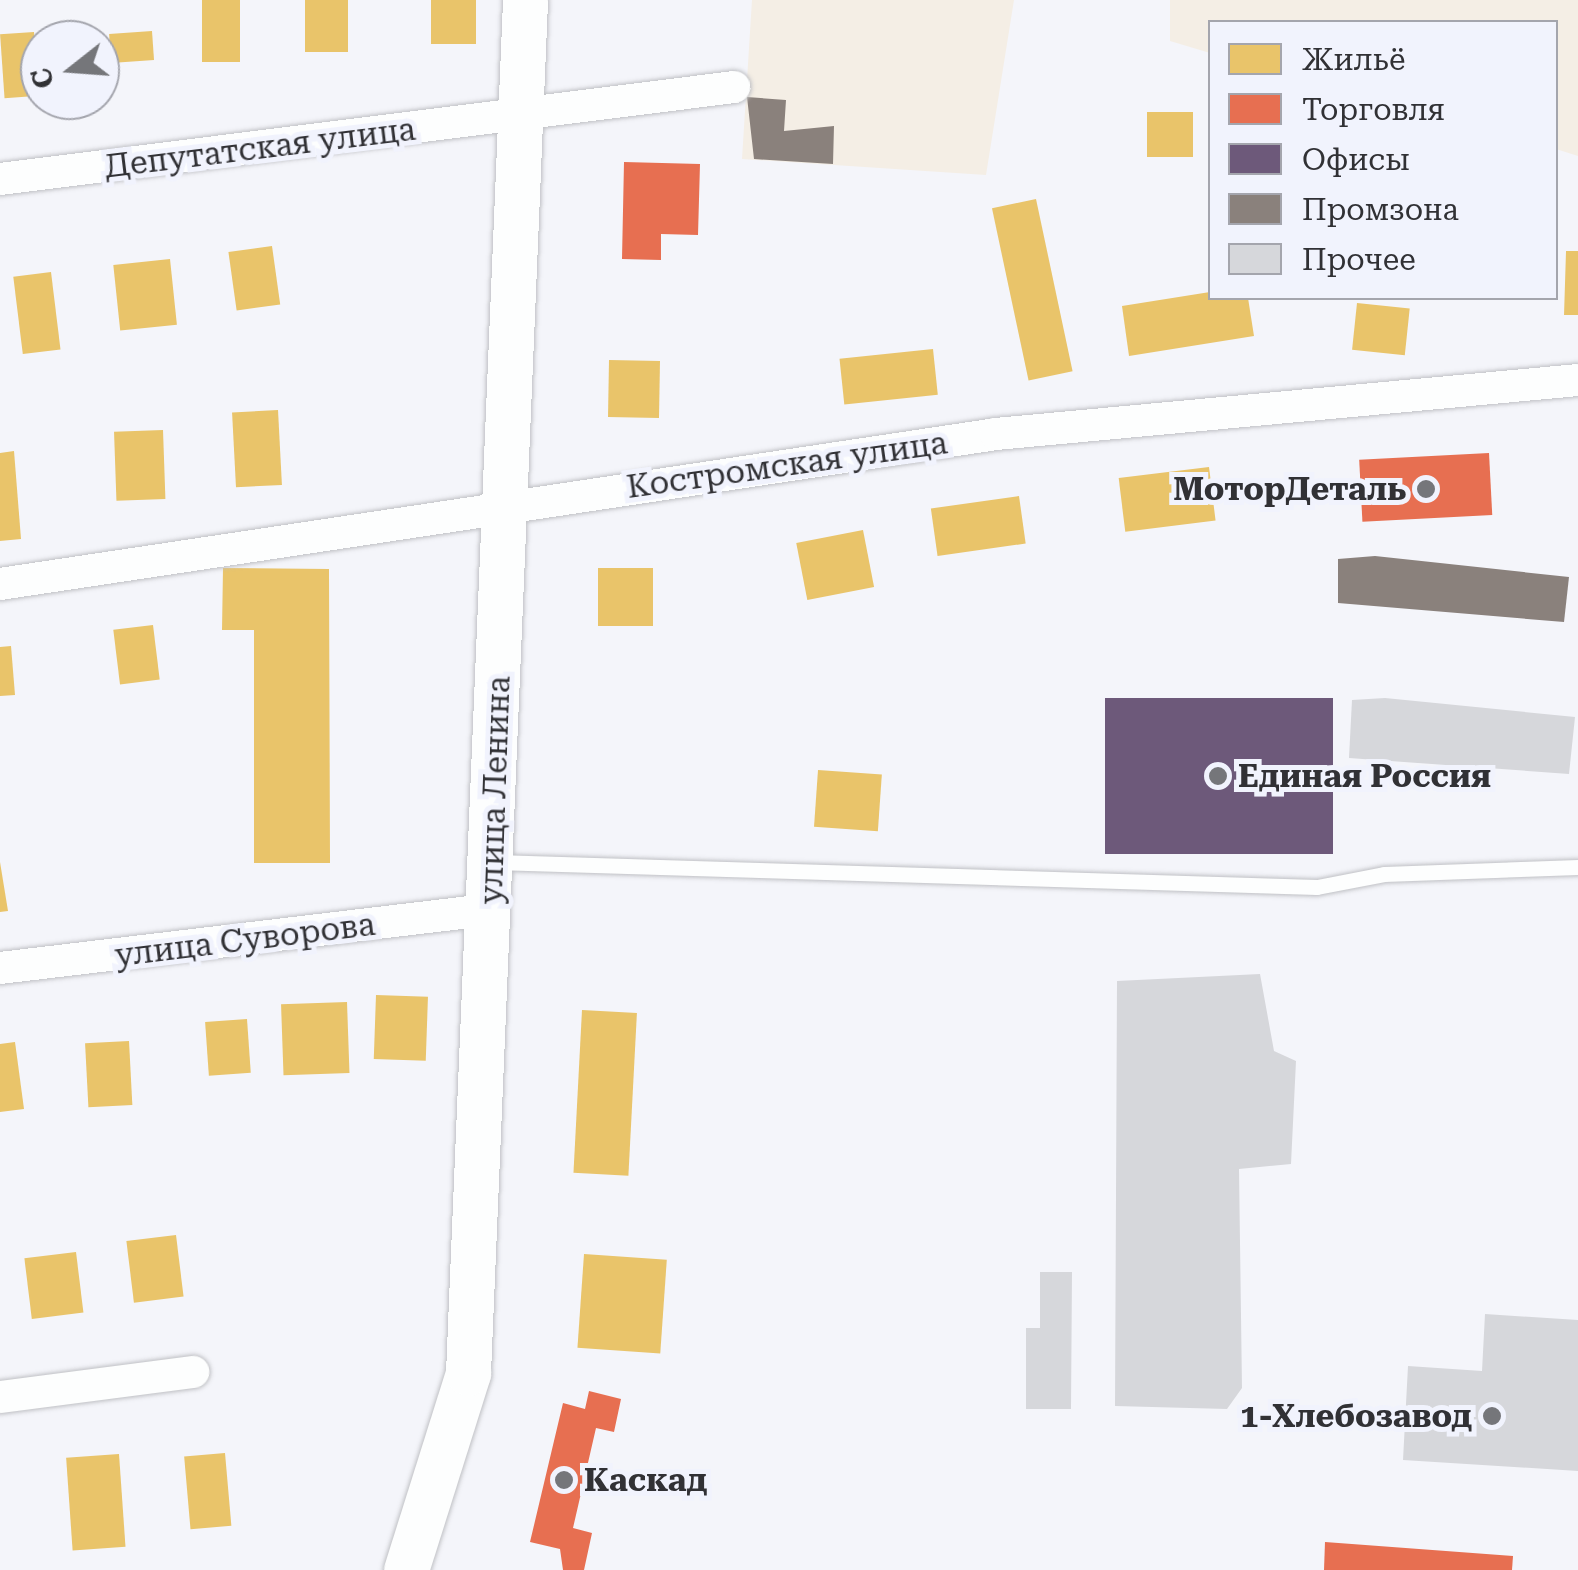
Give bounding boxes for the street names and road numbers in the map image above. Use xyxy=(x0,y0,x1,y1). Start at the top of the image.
street label: Депутатская улица xyxy=(102,110,418,186)
street label: Костромская улица xyxy=(624,423,950,507)
street label: улица Ленина xyxy=(472,675,518,905)
street label: улица Суворова xyxy=(113,905,377,975)

